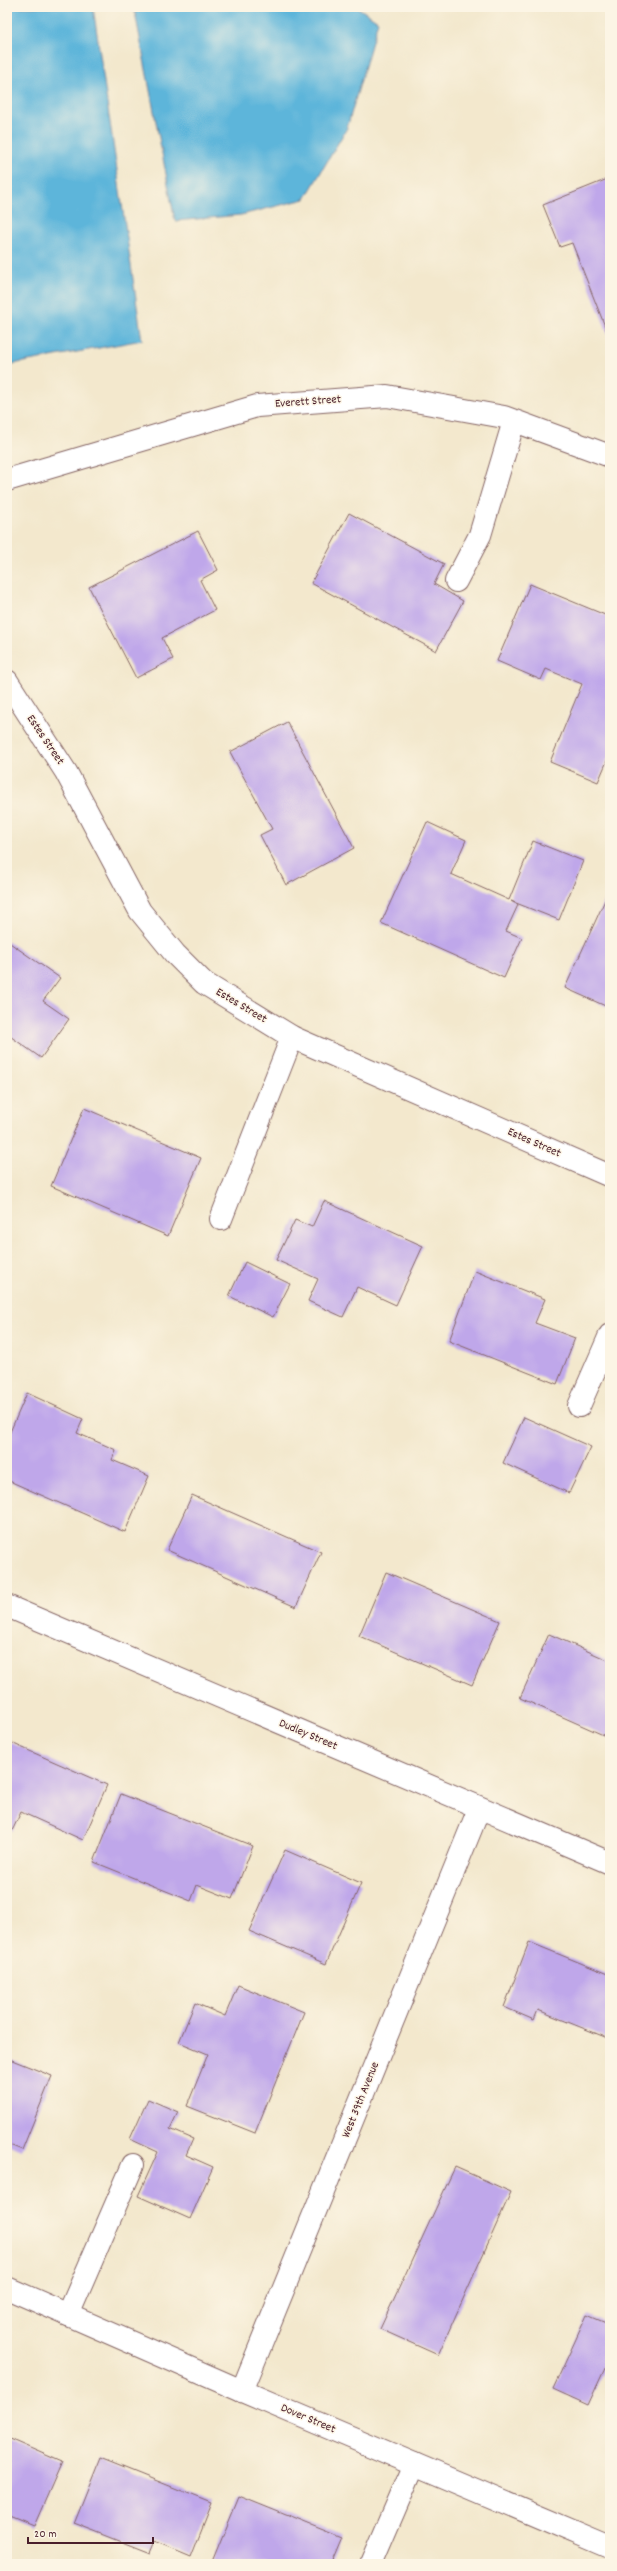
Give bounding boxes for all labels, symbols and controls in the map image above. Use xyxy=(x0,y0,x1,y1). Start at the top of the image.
street label: Everett Street xyxy=(274,391,342,413)
street label: Estes Street xyxy=(22,712,68,769)
street label: Estes Street xyxy=(212,984,270,1028)
street label: Estes Street xyxy=(504,1124,564,1163)
street label: Dudley Street xyxy=(276,1715,340,1755)
street label: West 39th Avenue xyxy=(338,2059,384,2141)
street label: Dover Street xyxy=(278,2400,339,2438)
scale bar xyxy=(28,2519,153,2545)
text: 20 m xyxy=(34,2526,57,2543)

